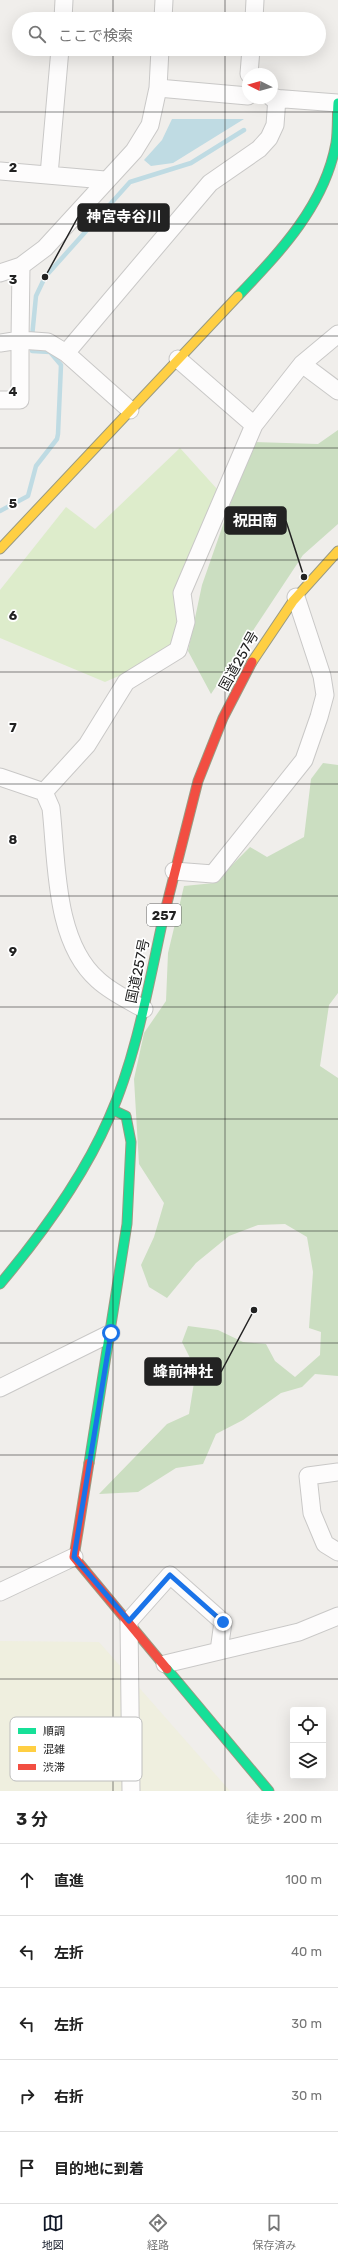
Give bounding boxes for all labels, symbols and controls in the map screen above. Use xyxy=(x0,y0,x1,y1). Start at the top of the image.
search box xyxy=(12,12,326,56)
icon: search xyxy=(26,23,48,45)
text: ここで検索 xyxy=(58,27,133,45)
north arrow xyxy=(242,68,278,104)
text: 2 xyxy=(9,160,17,175)
callout: 神宮寺谷川 xyxy=(78,204,169,231)
text: 神宮寺谷川 xyxy=(85,208,162,226)
text: 3 xyxy=(9,272,18,287)
text: 4 xyxy=(9,384,18,399)
text: 5 xyxy=(9,496,17,511)
callout: 祝田南 xyxy=(225,507,286,534)
text: 祝田南 xyxy=(232,512,278,530)
text: 6 xyxy=(9,608,18,623)
street label: 国道257号 xyxy=(216,628,262,694)
text: 7 xyxy=(9,720,17,735)
text: 8 xyxy=(9,832,18,847)
road number: 257 xyxy=(147,904,181,926)
street label: 国道257号 xyxy=(123,937,153,1005)
text: 9 xyxy=(9,944,17,959)
route start xyxy=(102,1324,120,1342)
callout: 蜂前神社 xyxy=(145,1358,221,1385)
text: 蜂前神社 xyxy=(153,1363,213,1381)
route end xyxy=(214,1613,232,1631)
map controls xyxy=(290,1707,326,1779)
button: locate xyxy=(290,1707,326,1743)
legend xyxy=(10,1717,142,1781)
text: 順調 xyxy=(43,1725,65,1738)
text: 混雑 xyxy=(43,1743,65,1756)
button: layers xyxy=(290,1743,326,1779)
text: 渋滞 xyxy=(43,1761,65,1774)
text: 3 分 xyxy=(16,1809,48,1829)
text: 徒歩 · 200 m xyxy=(246,1811,322,1826)
icon: ahead xyxy=(16,1869,38,1891)
text: 直進 xyxy=(54,1872,84,1890)
text: 100 m xyxy=(285,1872,322,1887)
icon: left xyxy=(16,1941,38,1963)
text: 左折 xyxy=(54,1944,84,1962)
text: 40 m xyxy=(291,1944,322,1959)
icon: left xyxy=(16,2013,38,2035)
text: 左折 xyxy=(54,2016,84,2034)
text: 30 m xyxy=(291,2016,322,2031)
icon: right xyxy=(16,2085,38,2107)
text: 右折 xyxy=(54,2088,84,2106)
text: 30 m xyxy=(291,2088,322,2103)
icon: arrive xyxy=(16,2157,38,2179)
text: 目的地に到着 xyxy=(54,2160,144,2178)
tab: 地図 xyxy=(42,2212,64,2252)
tab: 経路 xyxy=(147,2212,169,2252)
tab: 保存済み xyxy=(252,2212,296,2252)

